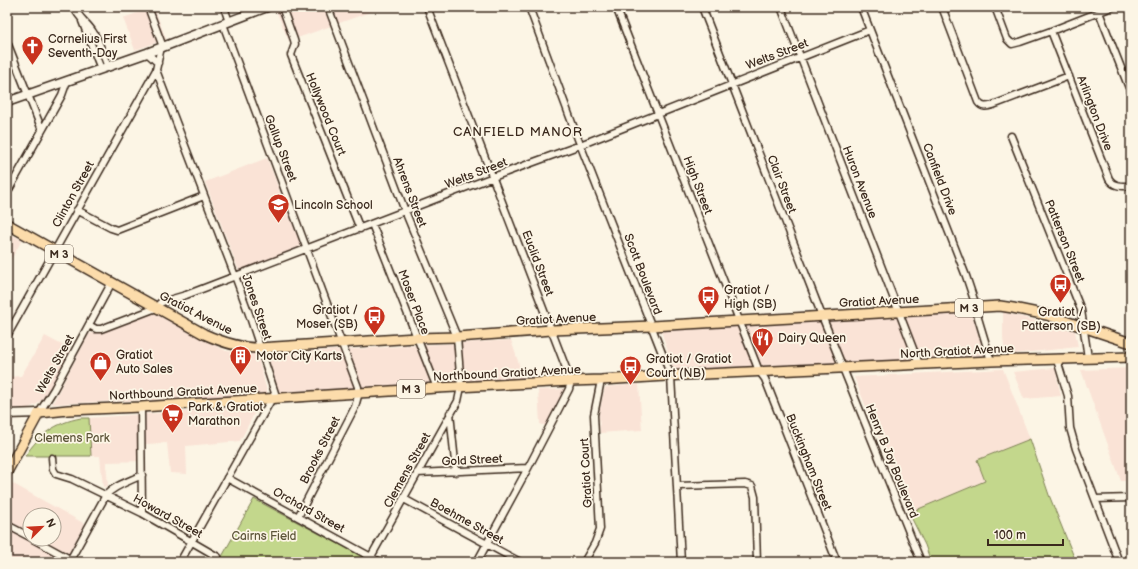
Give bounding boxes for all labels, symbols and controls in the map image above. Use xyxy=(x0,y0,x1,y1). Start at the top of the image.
place label: Cornelius First Seventh-Day xyxy=(48,32,127,61)
church icon: Cornelius First Seventh-Day xyxy=(20,33,46,66)
street label: Welts Street xyxy=(744,36,811,73)
street label: Hollywood Court xyxy=(302,71,349,158)
street label: Arlington Drive xyxy=(1073,74,1116,153)
street label: Gallup Street xyxy=(261,112,300,184)
district label: CANFIELD MANOR xyxy=(453,124,583,140)
street label: Canfield Drive xyxy=(919,141,960,217)
street label: Huron Avenue xyxy=(839,144,880,221)
street label: Clair Street xyxy=(764,153,800,216)
street label: High Street xyxy=(680,154,716,217)
street label: Ahrens Street xyxy=(389,155,430,230)
street label: Welts Street xyxy=(443,155,510,192)
street label: Clinton Street xyxy=(49,158,98,230)
school or university icon: Lincoln School xyxy=(266,192,292,225)
place label: Lincoln School xyxy=(294,198,373,213)
street label: Patterson Street xyxy=(1041,198,1088,285)
street label: Euclid Street xyxy=(518,228,557,298)
street label: Scott Boulevard xyxy=(620,232,665,317)
road number: M 3 xyxy=(45,245,73,263)
street label: Moser Place xyxy=(394,268,433,337)
street label: Jones Street xyxy=(238,272,275,342)
bus stop icon: Gratiot / Patterson (SB) xyxy=(1048,272,1074,305)
place label: Gratiot / High (SB) xyxy=(724,283,777,312)
bus stop icon: Gratiot / High (SB) xyxy=(696,284,722,317)
street label: Gratiot Avenue xyxy=(157,289,235,338)
street label: Gratiot Avenue xyxy=(839,292,919,311)
road number: M 3 xyxy=(955,299,983,317)
place label: Gratiot / Moser (SB) xyxy=(296,303,358,332)
bus stop icon: Gratiot / Moser (SB) xyxy=(361,304,387,337)
place label: Gratiot / Patterson (SB) xyxy=(1021,305,1101,334)
street label: Gratiot Avenue xyxy=(516,310,596,329)
restaurant icon: Dairy Queen xyxy=(750,325,776,358)
place label: Dairy Queen xyxy=(778,331,846,346)
street label: Welts Street xyxy=(33,332,78,397)
street label: North Gratiot Avenue xyxy=(900,341,1014,362)
building icon: Motor City Karts xyxy=(228,343,254,376)
place label: Gratiot Auto Sales xyxy=(116,348,173,377)
shop icon: Gratiot Auto Sales xyxy=(88,349,114,382)
place label: Motor City Karts xyxy=(256,349,342,364)
place label: Gratiot / Gratiot Court (NB) xyxy=(646,352,732,381)
bus stop icon: Gratiot / Gratiot Court (NB) xyxy=(617,353,643,386)
street label: Northbound Gratiot Avenue xyxy=(433,362,581,385)
road number: M 3 xyxy=(397,380,425,398)
street label: Northbound Gratiot Avenue xyxy=(109,381,257,404)
place label: Park & Gratiot Marathon xyxy=(188,400,264,429)
supermarket icon: Park & Gratiot Marathon xyxy=(160,401,186,434)
street label: Henry B Joy Boulevard xyxy=(862,402,921,520)
street label: Buckingham Street xyxy=(782,412,835,513)
street label: Brooks Street xyxy=(297,414,344,486)
street label: Clemens Street xyxy=(381,430,434,511)
park label: Clemens Park xyxy=(34,431,110,446)
street label: Gratiot Court xyxy=(577,437,596,508)
street label: Gold Street xyxy=(441,451,503,470)
street label: Orchard Street xyxy=(270,484,348,537)
street label: Howard Street xyxy=(130,491,205,542)
street label: Boehme Street xyxy=(427,495,506,548)
north arrow xyxy=(22,507,62,547)
text: N xyxy=(43,517,58,530)
scale bar xyxy=(988,521,1063,547)
text: 100 m xyxy=(994,528,1026,543)
park label: Cairns Field xyxy=(232,529,297,544)

